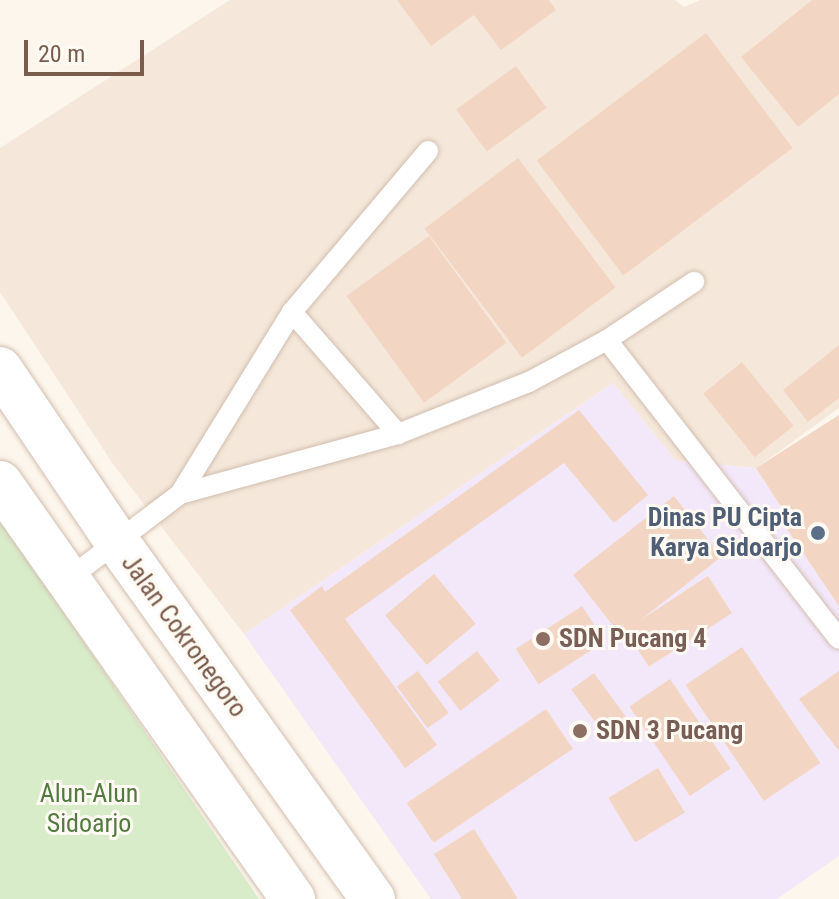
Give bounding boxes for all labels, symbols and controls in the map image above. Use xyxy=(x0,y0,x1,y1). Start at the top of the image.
scale bar xyxy=(28,24,148,74)
text: 20 m xyxy=(38,40,85,68)
place label: Dinas PU Cipta Karya Sidoarjo xyxy=(648,502,802,564)
marker: Dinas PU Cipta Karya Sidoarjo xyxy=(809,524,827,542)
street label: Jalan Cokronegoro xyxy=(114,549,254,723)
place label: SDN Pucang 4 xyxy=(559,623,706,655)
marker: SDN Pucang 4 xyxy=(534,630,552,648)
place label: SDN 3 Pucang xyxy=(596,715,743,747)
marker: SDN 3 Pucang xyxy=(571,722,589,740)
park label: Alun-Alun Sidoarjo xyxy=(40,778,138,840)

